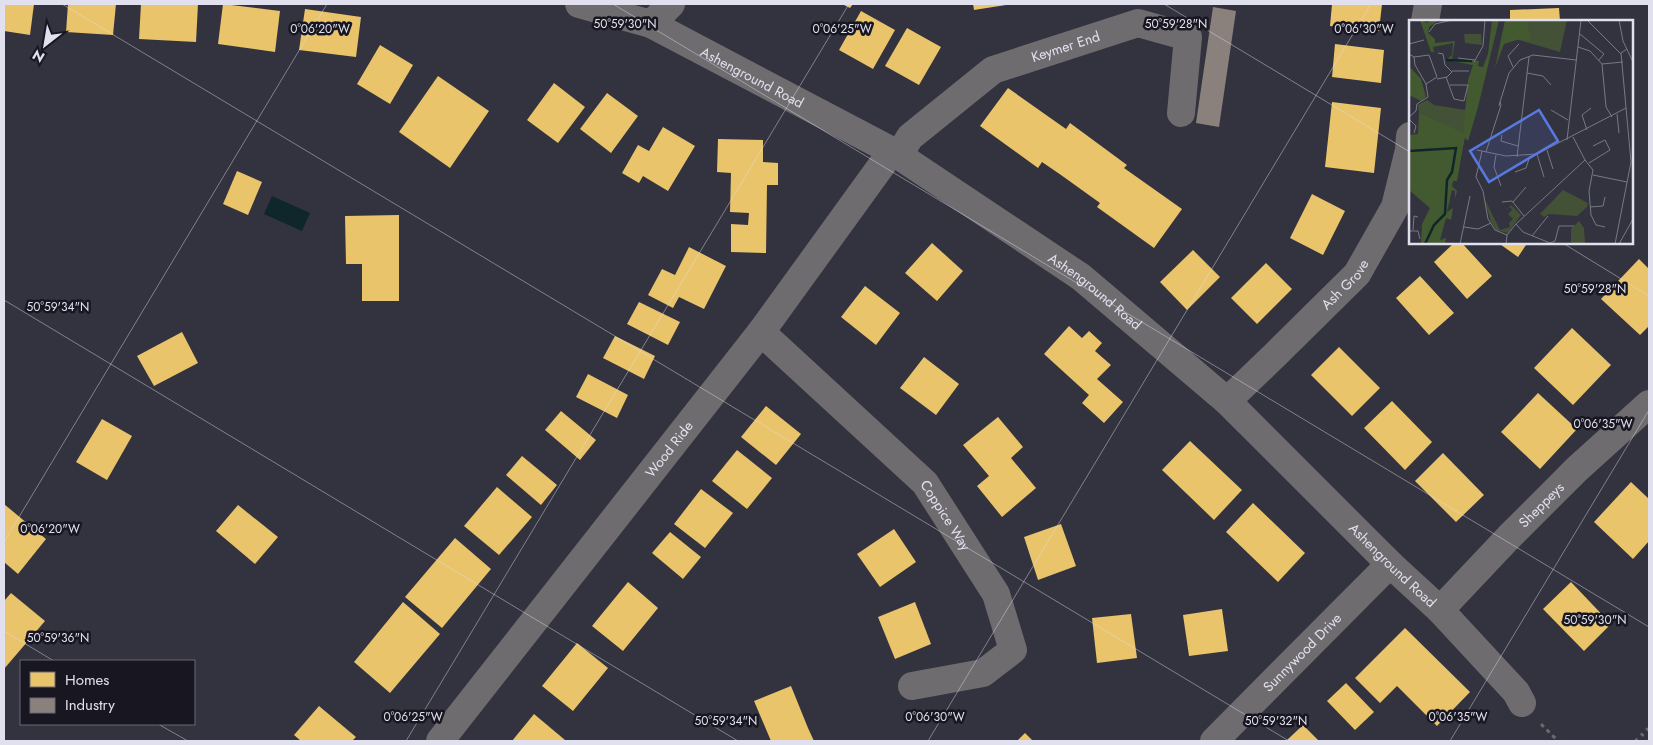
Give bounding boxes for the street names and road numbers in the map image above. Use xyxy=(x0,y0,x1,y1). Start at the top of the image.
street label: Keymer End xyxy=(1029,26,1102,67)
street label: Ashenground Road xyxy=(697,42,807,113)
street label: Ashenground Road xyxy=(1044,248,1146,334)
street label: Ash Grove xyxy=(1317,256,1373,314)
street label: Wood Ride xyxy=(641,417,698,482)
street label: Coppice Way xyxy=(915,476,976,555)
street label: Sheppeys xyxy=(1514,477,1569,532)
street label: Ashenground Road xyxy=(1344,518,1441,612)
street label: Sunnywood Drive xyxy=(1258,608,1346,696)

